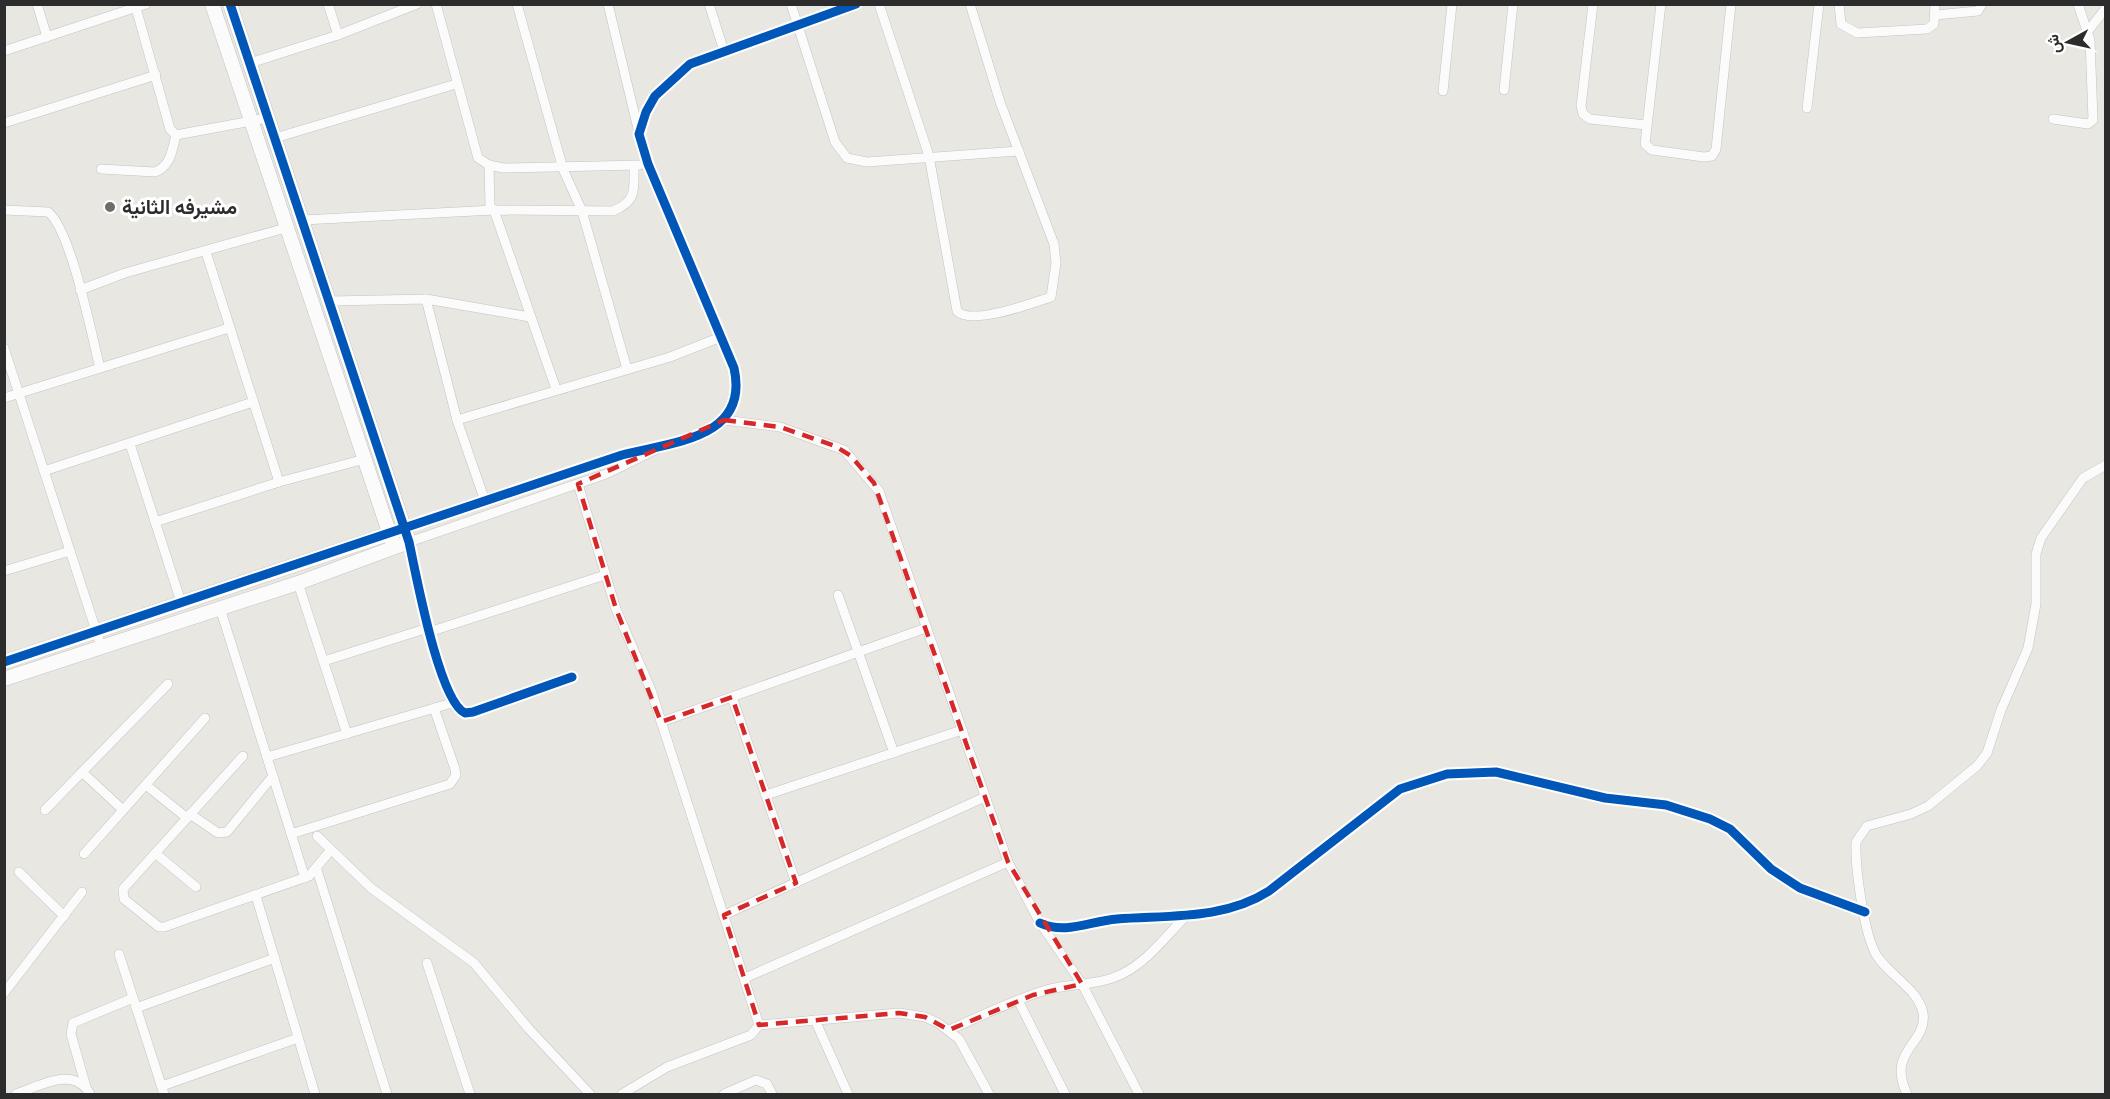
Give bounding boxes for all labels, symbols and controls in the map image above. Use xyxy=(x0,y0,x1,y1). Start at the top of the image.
north arrow xyxy=(2038,12,2098,72)
text: ش xyxy=(2043,33,2064,55)
place label: مشيرفه الثانية xyxy=(122,195,237,220)
marker: مشيرفه الثانية xyxy=(103,200,117,214)

